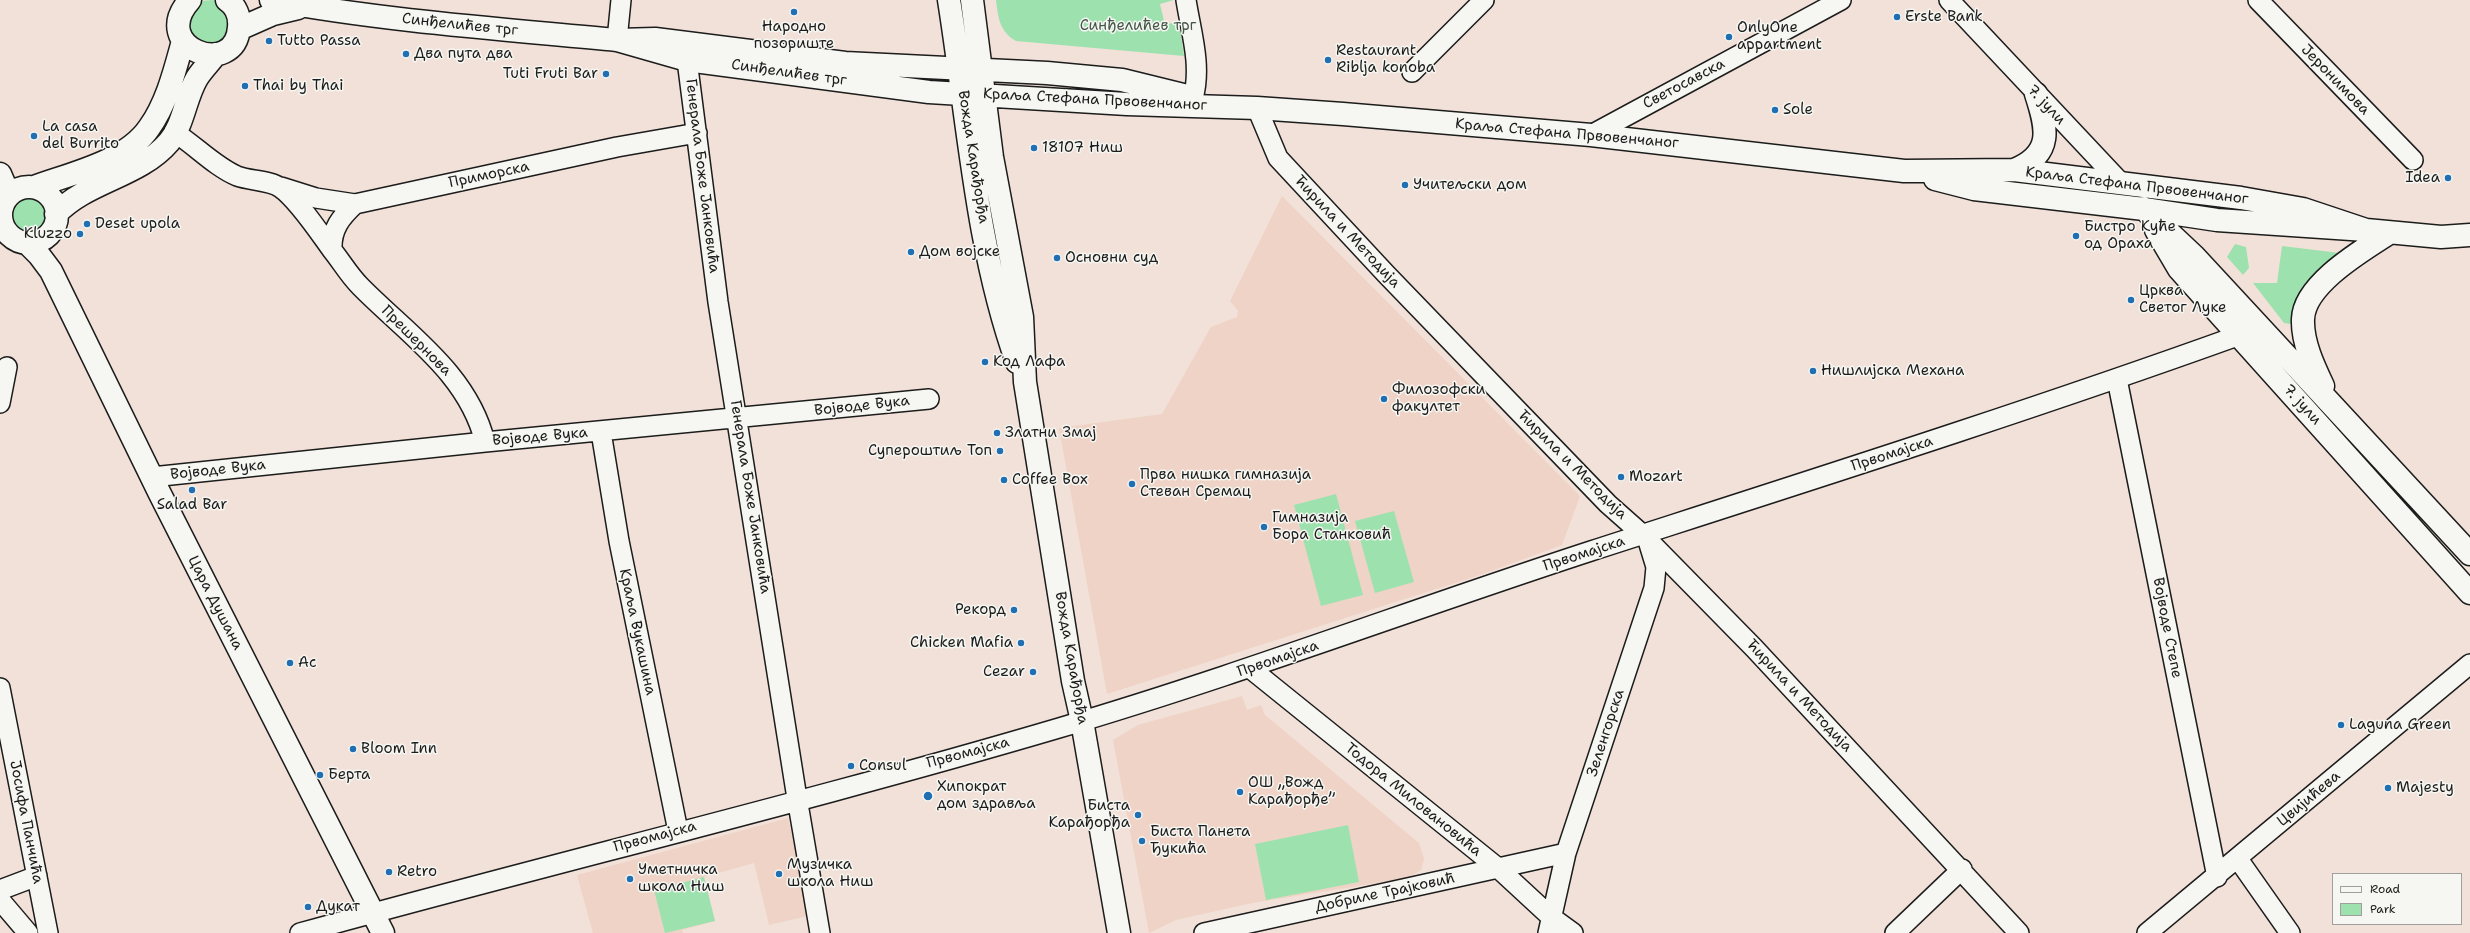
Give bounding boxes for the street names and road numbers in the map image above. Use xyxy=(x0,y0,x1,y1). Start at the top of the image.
street label: Синђелићев трг xyxy=(401,10,519,40)
street label: Јеронимова xyxy=(2297,41,2373,119)
street label: Светосавска xyxy=(1640,55,1728,113)
street label: Синђелићев трг xyxy=(730,56,848,90)
street label: Генерала Боже Јанковића xyxy=(681,78,723,274)
street label: 7. јули xyxy=(2023,81,2069,129)
street label: Краља Стефана Првовенчаног xyxy=(982,85,1208,115)
street label: Вожда Карађорђа xyxy=(954,89,992,225)
street label: Краља Стефана Првовенчаног xyxy=(1454,115,1680,153)
street label: Приморска xyxy=(447,158,531,192)
street label: Краља Стефана Првовенчаног xyxy=(2024,163,2250,209)
street label: Ћирила и Методија xyxy=(1290,172,1404,292)
street label: Прешернова xyxy=(377,302,455,380)
street label: 7. јули xyxy=(2279,381,2325,429)
street label: Војводе Вука xyxy=(813,392,911,420)
street label: Генерала Боже Јанковића xyxy=(726,399,774,595)
street label: Ћирила и Методија xyxy=(1514,407,1630,523)
street label: Војводе Вука xyxy=(492,424,588,450)
street label: Првомајска xyxy=(1849,432,1935,476)
street label: Војводе Вука xyxy=(169,456,267,484)
street label: Првомајска xyxy=(1541,532,1627,576)
street label: Цара Душана xyxy=(184,553,246,653)
street label: Краља Вукашина xyxy=(615,567,659,697)
street label: Војводе Степе xyxy=(2148,576,2186,680)
street label: Вожда Карађорђа xyxy=(1050,590,1092,726)
street label: Ћирила и Методија xyxy=(1742,636,1856,756)
street label: Првомајска xyxy=(1235,637,1321,681)
street label: Зеленгорска xyxy=(1583,687,1629,779)
street label: Првомајска xyxy=(925,733,1011,773)
street label: Тодора Миловановића xyxy=(1341,739,1485,861)
street label: Јосифа Панчића xyxy=(5,759,47,885)
street label: Цвијићева xyxy=(2274,767,2344,831)
street label: Првомајска xyxy=(612,817,698,857)
street label: Добриле Трајковић xyxy=(1313,869,1457,917)

